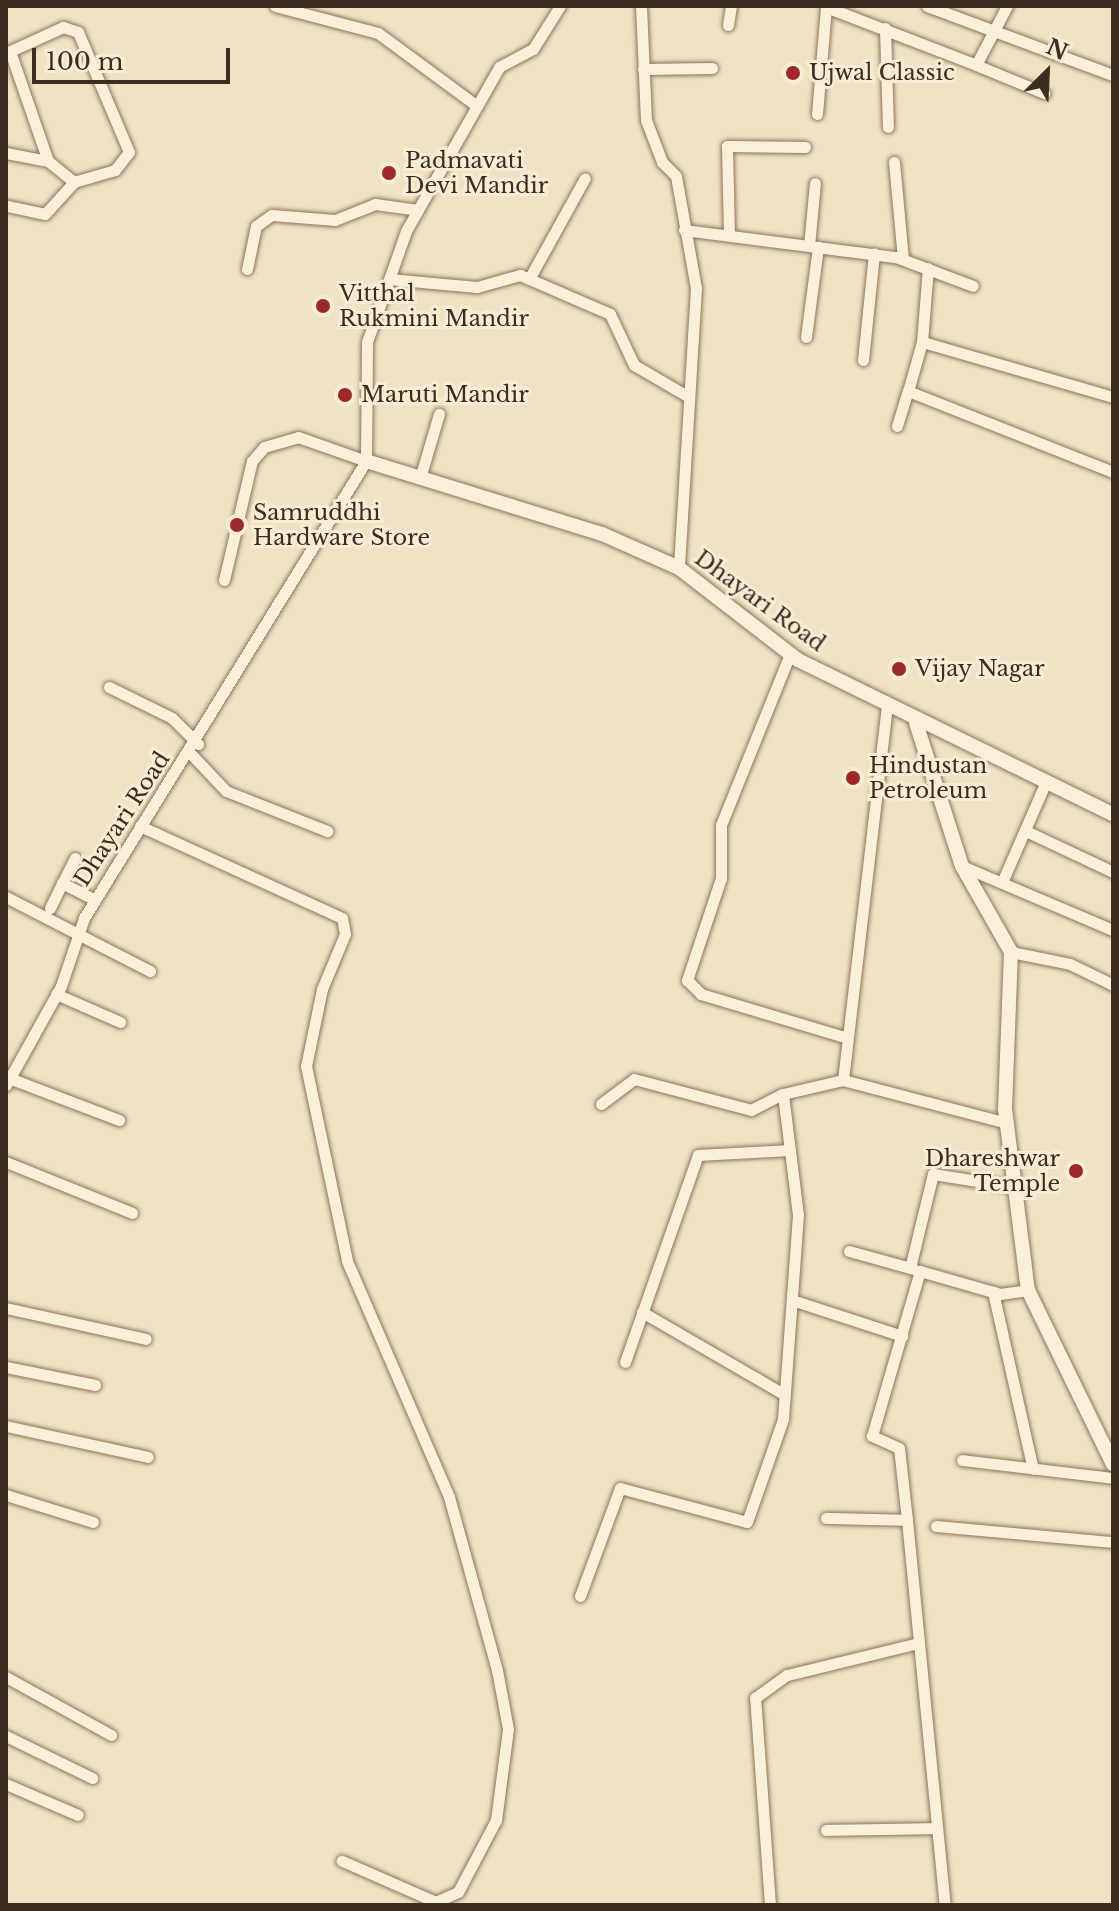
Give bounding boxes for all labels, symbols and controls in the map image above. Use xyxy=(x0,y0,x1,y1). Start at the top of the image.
scale bar xyxy=(36,32,234,82)
north arrow xyxy=(1007,32,1087,112)
text: N xyxy=(1042,33,1072,66)
text: 100 m xyxy=(46,47,124,76)
place label: Ujwal Classic xyxy=(809,60,955,86)
marker: Ujwal Classic xyxy=(784,64,802,82)
place label: Padmavati Devi Mandir xyxy=(405,147,548,198)
marker: Padmavati Devi Mandir xyxy=(380,164,398,182)
place label: Vitthal Rukmini Mandir xyxy=(339,280,529,332)
marker: Vitthal Rukmini Mandir xyxy=(314,297,332,315)
place label: Maruti Mandir xyxy=(361,382,529,408)
marker: Maruti Mandir xyxy=(336,386,354,404)
place label: Samruddhi Hardware Store xyxy=(253,499,430,550)
marker: Samruddhi Hardware Store xyxy=(228,516,246,534)
street label: Dhayari Road xyxy=(690,545,830,657)
place label: Vijay Nagar xyxy=(915,656,1045,682)
marker: Vijay Nagar xyxy=(890,660,908,678)
street label: Dhayari Road xyxy=(69,747,175,891)
place label: Hindustan Petroleum xyxy=(869,752,987,804)
marker: Hindustan Petroleum xyxy=(844,769,862,787)
place label: Dhareshwar Temple xyxy=(925,1145,1060,1196)
marker: Dhareshwar Temple xyxy=(1067,1162,1085,1180)

